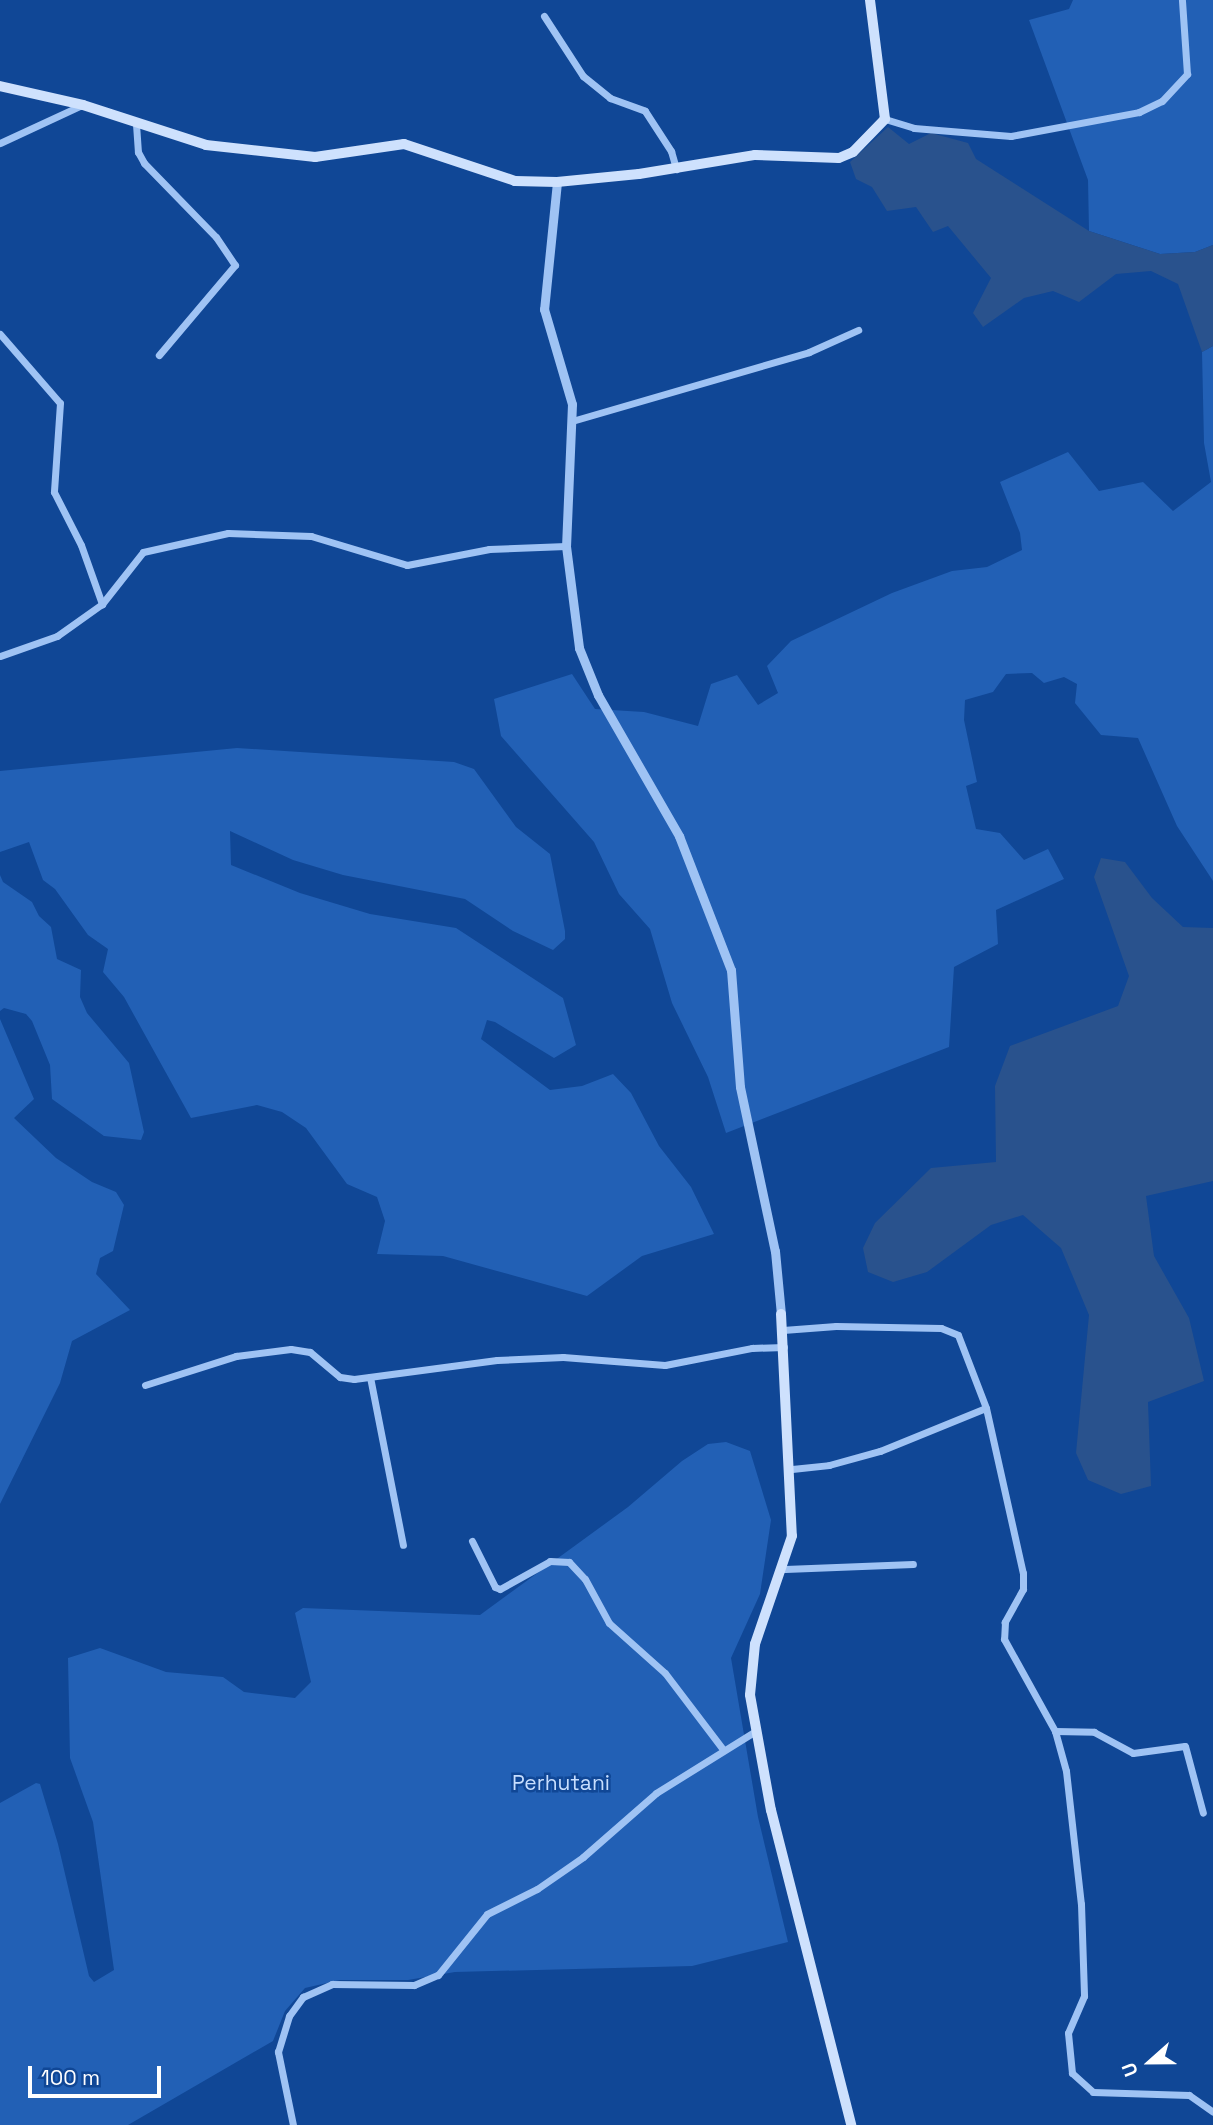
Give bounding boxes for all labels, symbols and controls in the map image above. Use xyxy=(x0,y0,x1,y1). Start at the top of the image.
park label: Perhutani xyxy=(512,1770,610,1796)
north arrow xyxy=(1115,2027,1185,2097)
scale bar xyxy=(32,2052,164,2096)
text: U xyxy=(1116,2059,1144,2080)
text: 100 m xyxy=(41,2064,100,2091)

